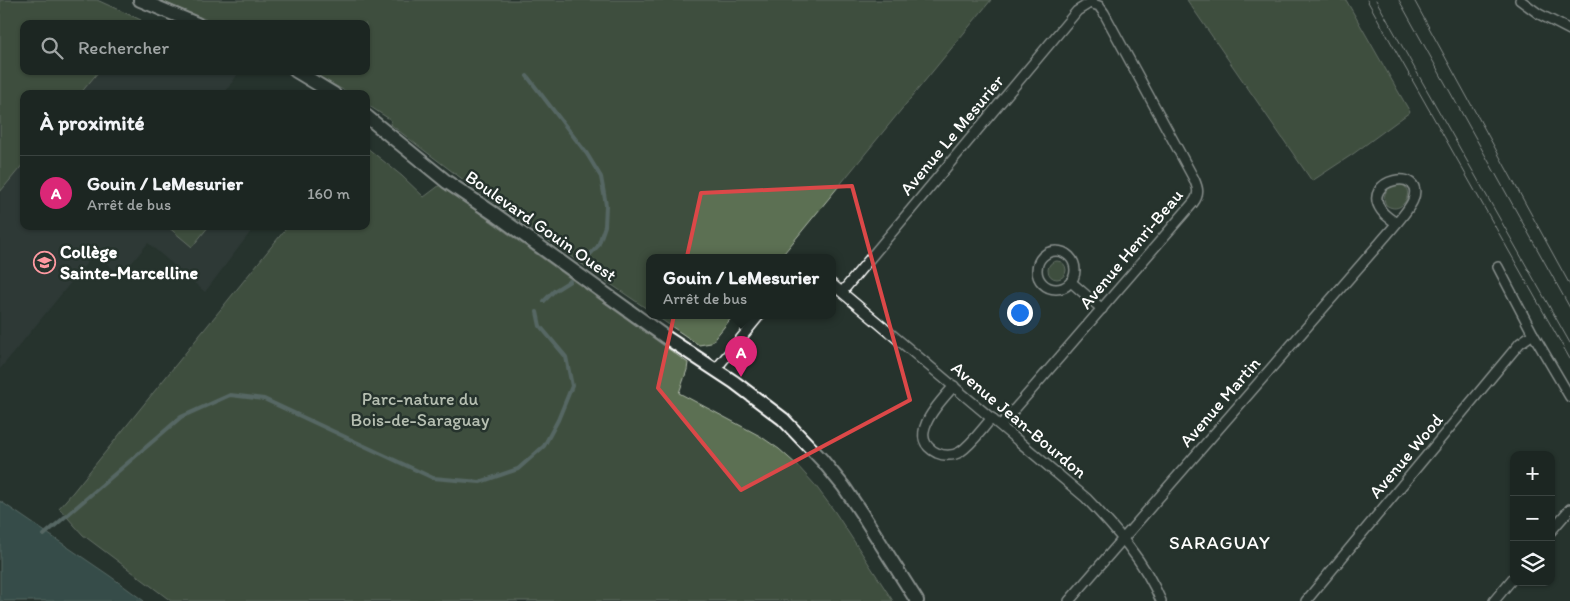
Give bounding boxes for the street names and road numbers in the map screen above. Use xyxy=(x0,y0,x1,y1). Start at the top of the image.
street label: Avenue Le Mesurier xyxy=(895,70,1009,200)
street label: Boulevard Gouin Ouest xyxy=(461,166,621,287)
street label: Avenue Henri-Beau xyxy=(1074,184,1188,313)
street label: Avenue Martin xyxy=(1175,352,1265,451)
street label: Avenue Jean-Bourdon xyxy=(947,357,1091,483)
street label: Avenue Wood xyxy=(1364,409,1448,503)

